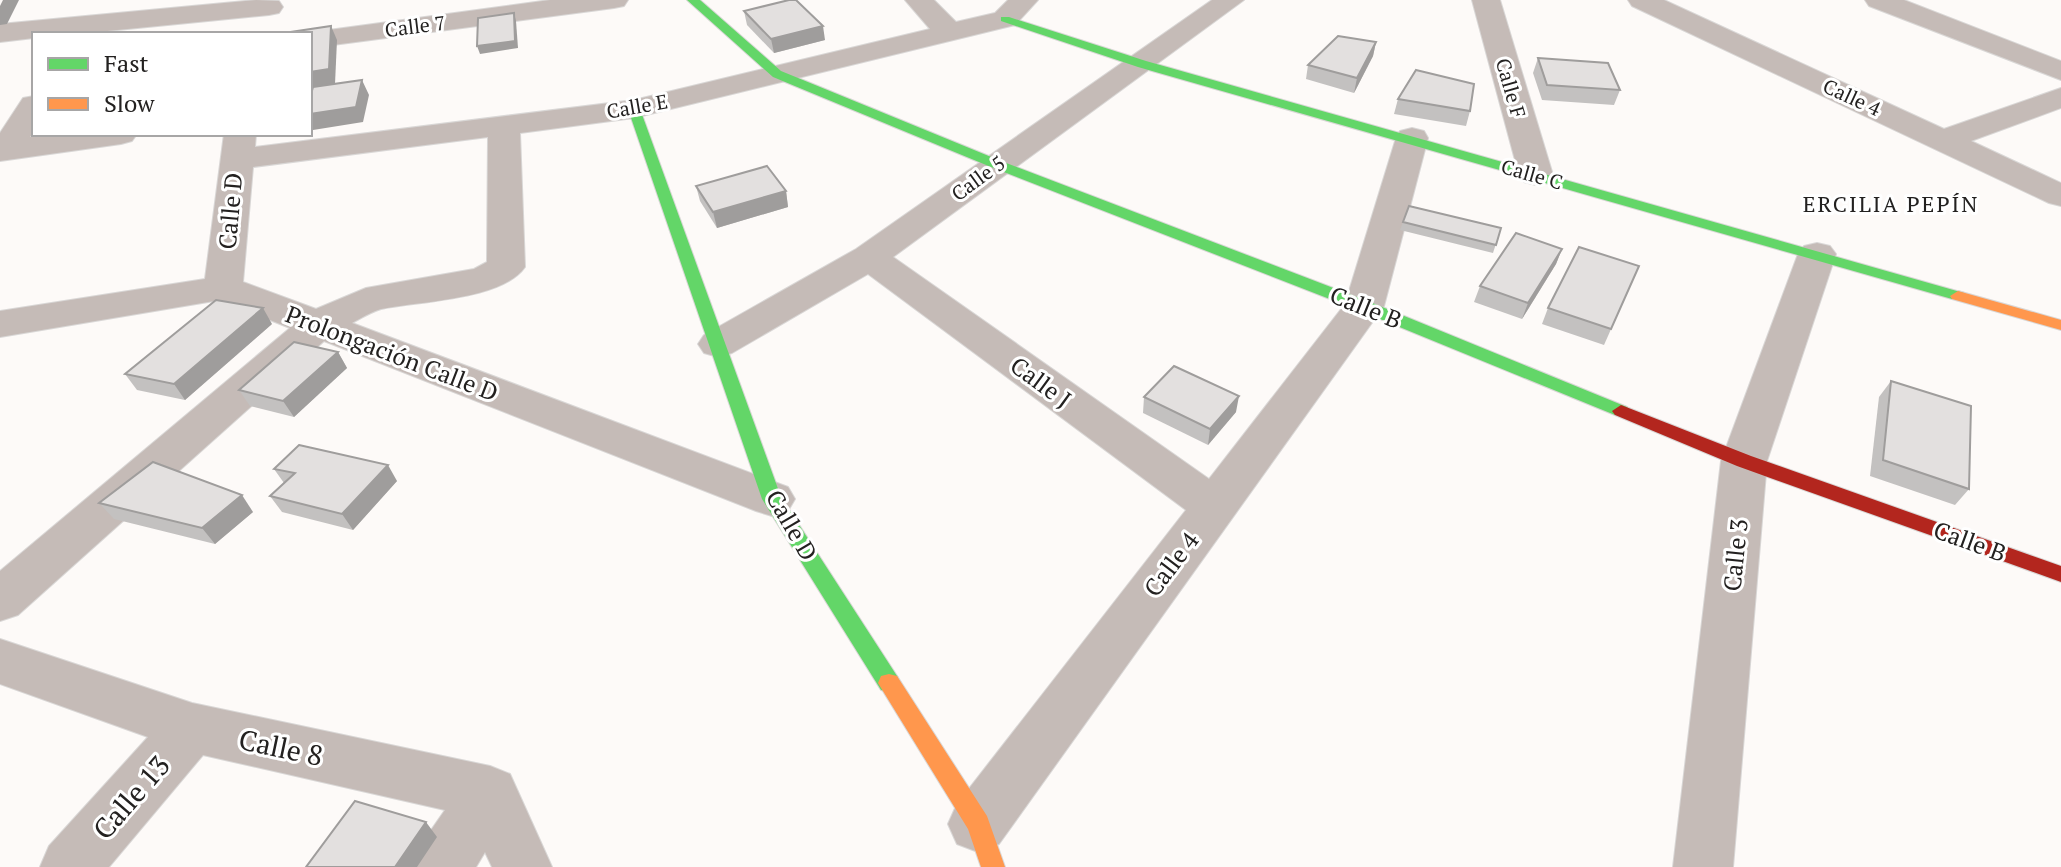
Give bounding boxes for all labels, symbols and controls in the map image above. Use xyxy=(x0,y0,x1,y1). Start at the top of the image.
street label: Calle 7 xyxy=(383,9,447,43)
legend xyxy=(32,32,312,136)
text: Fast xyxy=(104,47,149,79)
street label: Calle F xyxy=(1490,55,1532,121)
street label: Calle 4 xyxy=(1819,72,1885,122)
text: Slow xyxy=(104,87,155,119)
street label: Calle E xyxy=(604,87,670,125)
street label: Calle 5 xyxy=(946,149,1010,207)
street label: Calle C xyxy=(1498,152,1566,196)
street label: Calle D xyxy=(211,171,249,251)
district label: ERCILIA PEPÍN xyxy=(1803,189,1979,218)
street label: Calle B xyxy=(1325,278,1407,336)
street label: Prolongación Calle D xyxy=(281,298,503,408)
street label: Calle J xyxy=(1004,349,1078,415)
street label: Calle D xyxy=(759,484,825,566)
street label: Calle B xyxy=(1929,513,2011,569)
street label: Calle 3 xyxy=(1715,517,1755,593)
street label: Calle 4 xyxy=(1136,525,1206,603)
street label: Calle 8 xyxy=(236,720,326,774)
street label: Calle 13 xyxy=(84,747,178,847)

